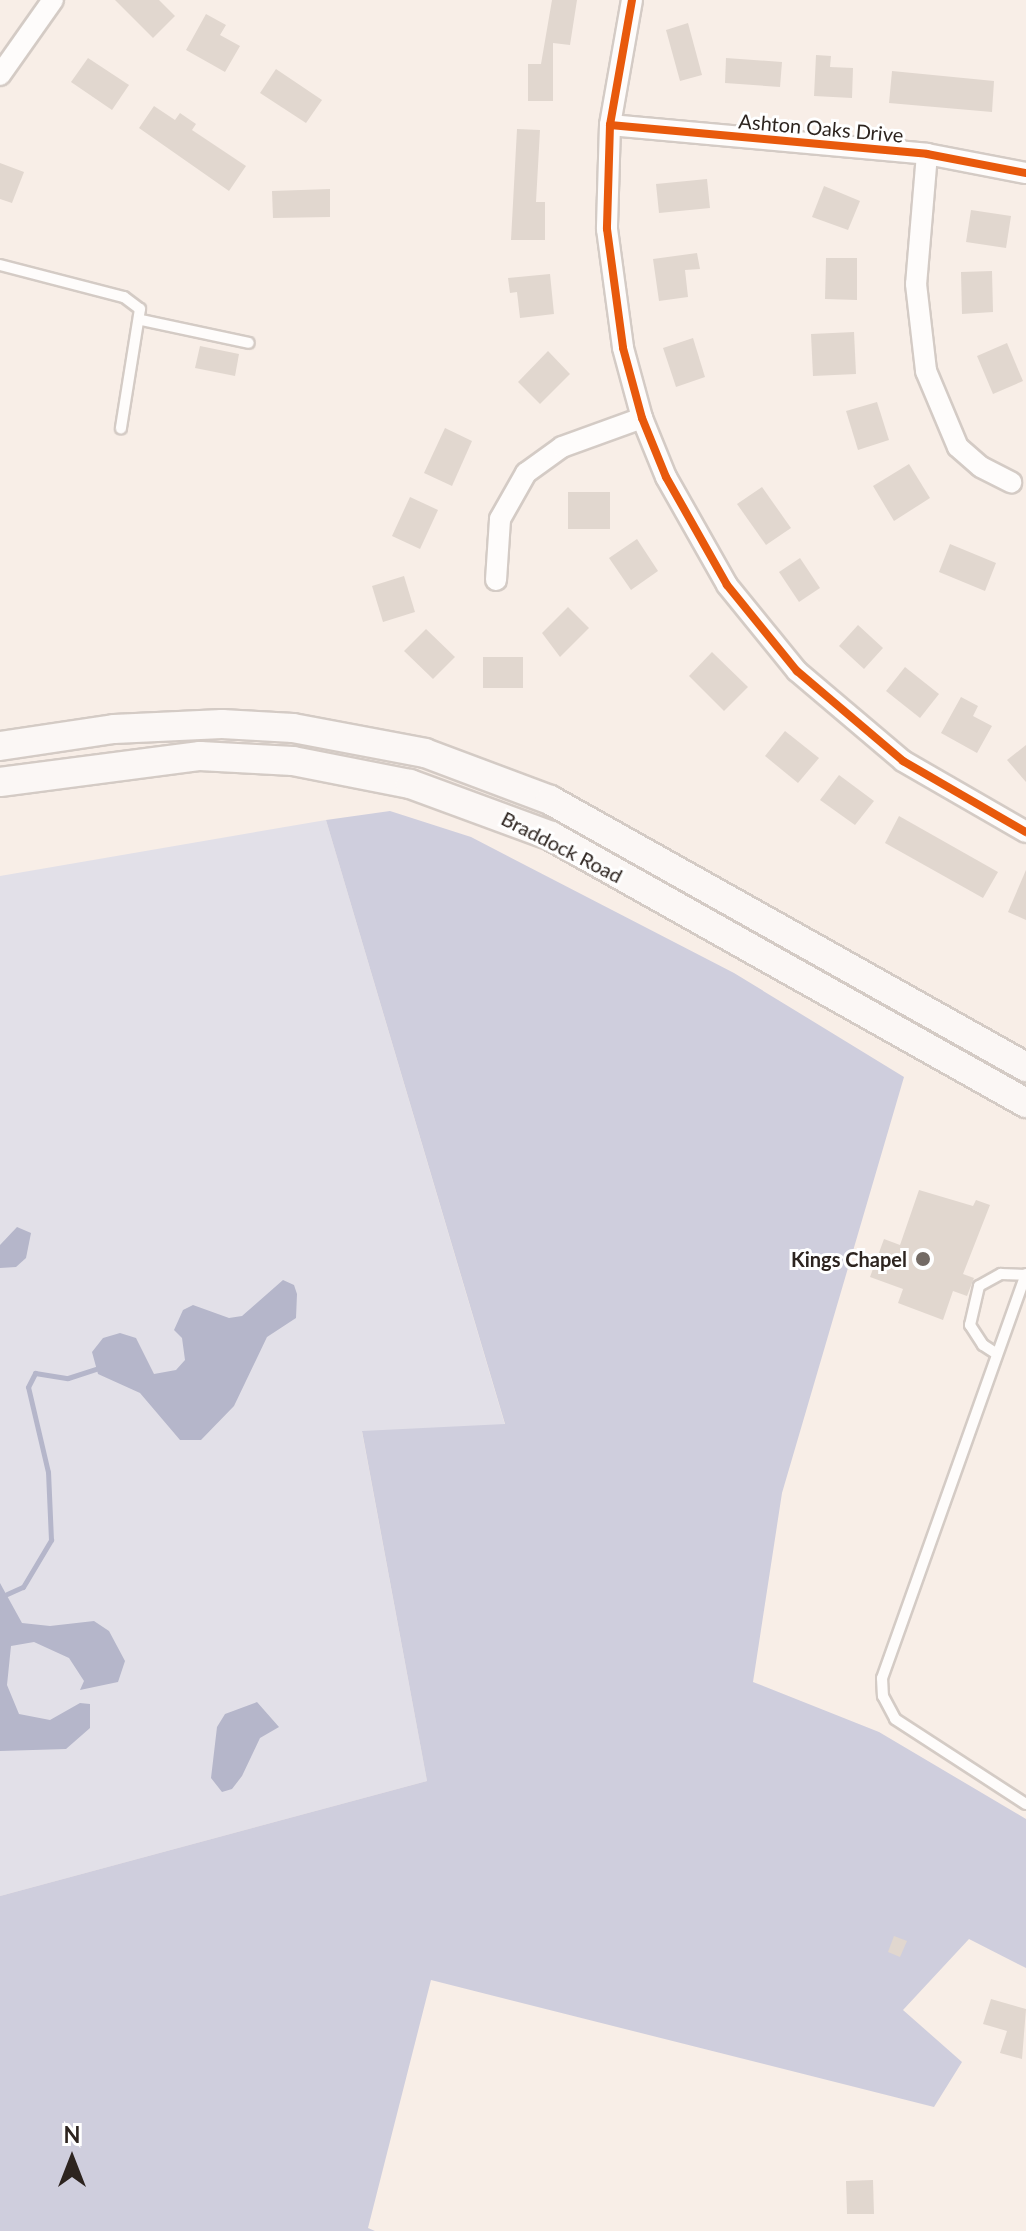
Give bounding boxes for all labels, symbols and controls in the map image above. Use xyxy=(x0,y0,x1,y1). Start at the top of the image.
street label: Ashton Oaks Drive xyxy=(738,109,904,147)
street label: Braddock Road xyxy=(497,806,627,888)
place label: Kings Chapel xyxy=(791,1247,907,1271)
marker: Kings Chapel xyxy=(914,1250,932,1268)
north arrow xyxy=(32,2119,112,2199)
text: N xyxy=(64,2121,80,2148)

